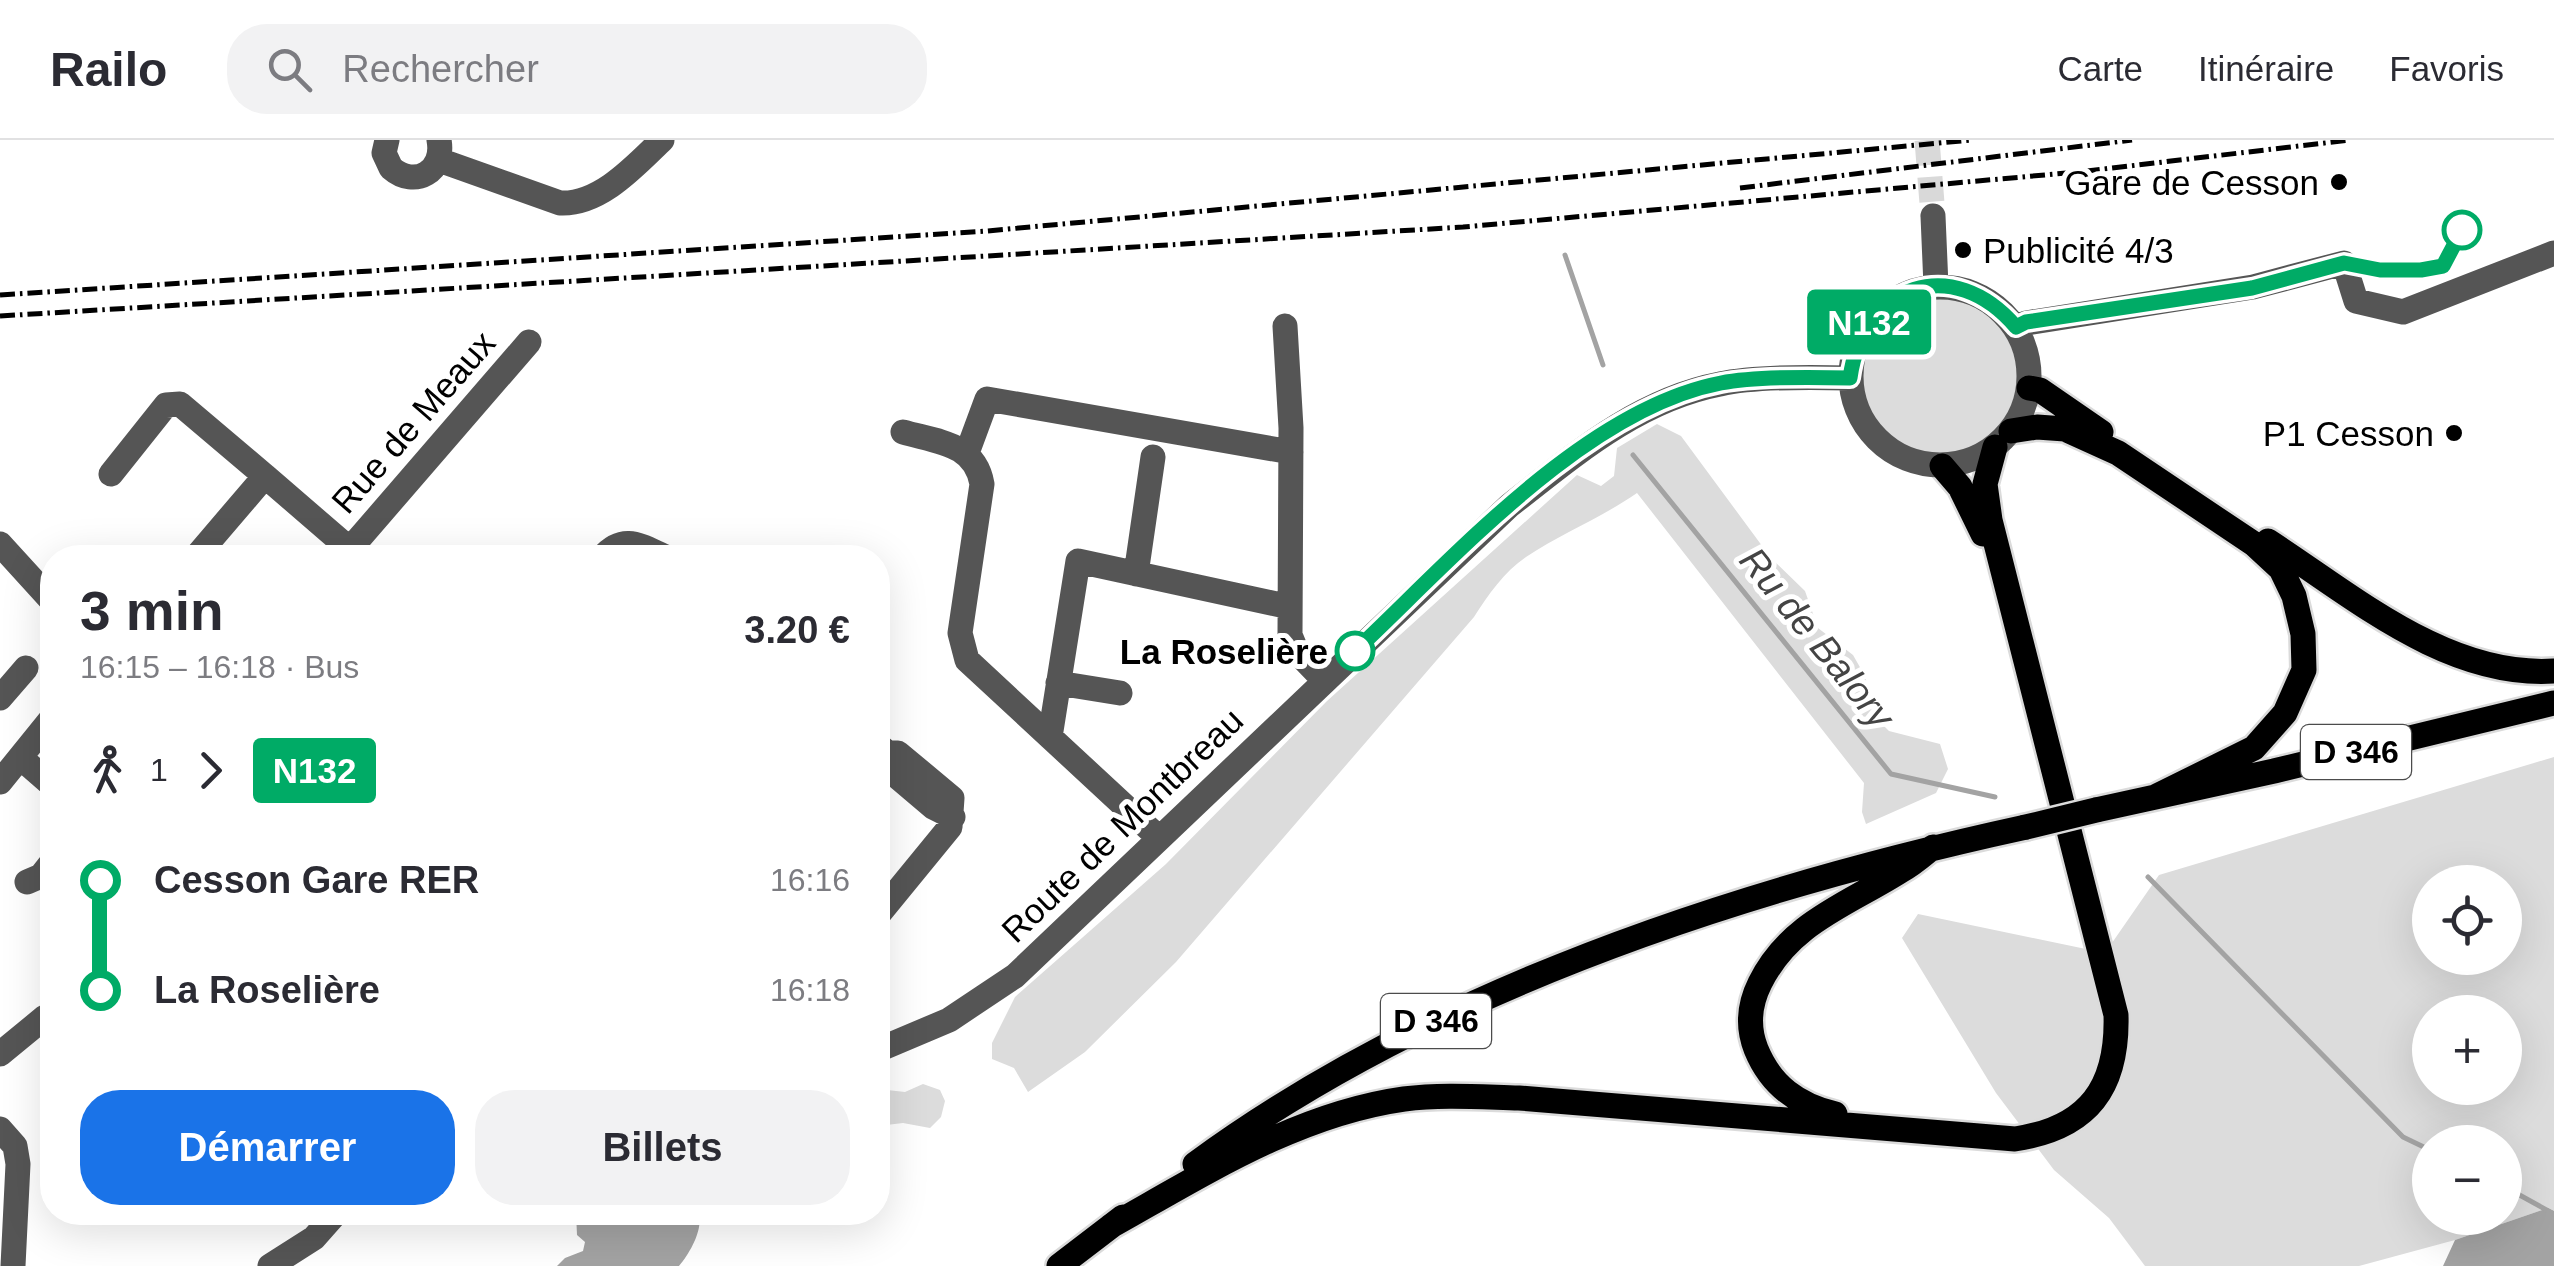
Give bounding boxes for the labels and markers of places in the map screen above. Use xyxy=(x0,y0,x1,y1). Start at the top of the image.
place label: Gare de Cesson xyxy=(2064,163,2319,202)
marker: Gare de Cesson xyxy=(2328,171,2350,193)
unlabelled marker xyxy=(2443,211,2481,249)
place label: Publicité 4/3 xyxy=(1983,231,2174,270)
marker: Publicité 4/3 xyxy=(1952,239,1974,261)
place label: P1 Cesson xyxy=(2263,414,2434,453)
marker: P1 Cesson xyxy=(2443,422,2465,444)
place label: La Roselière xyxy=(1120,632,1328,671)
marker: La Roselière xyxy=(1336,632,1374,670)

